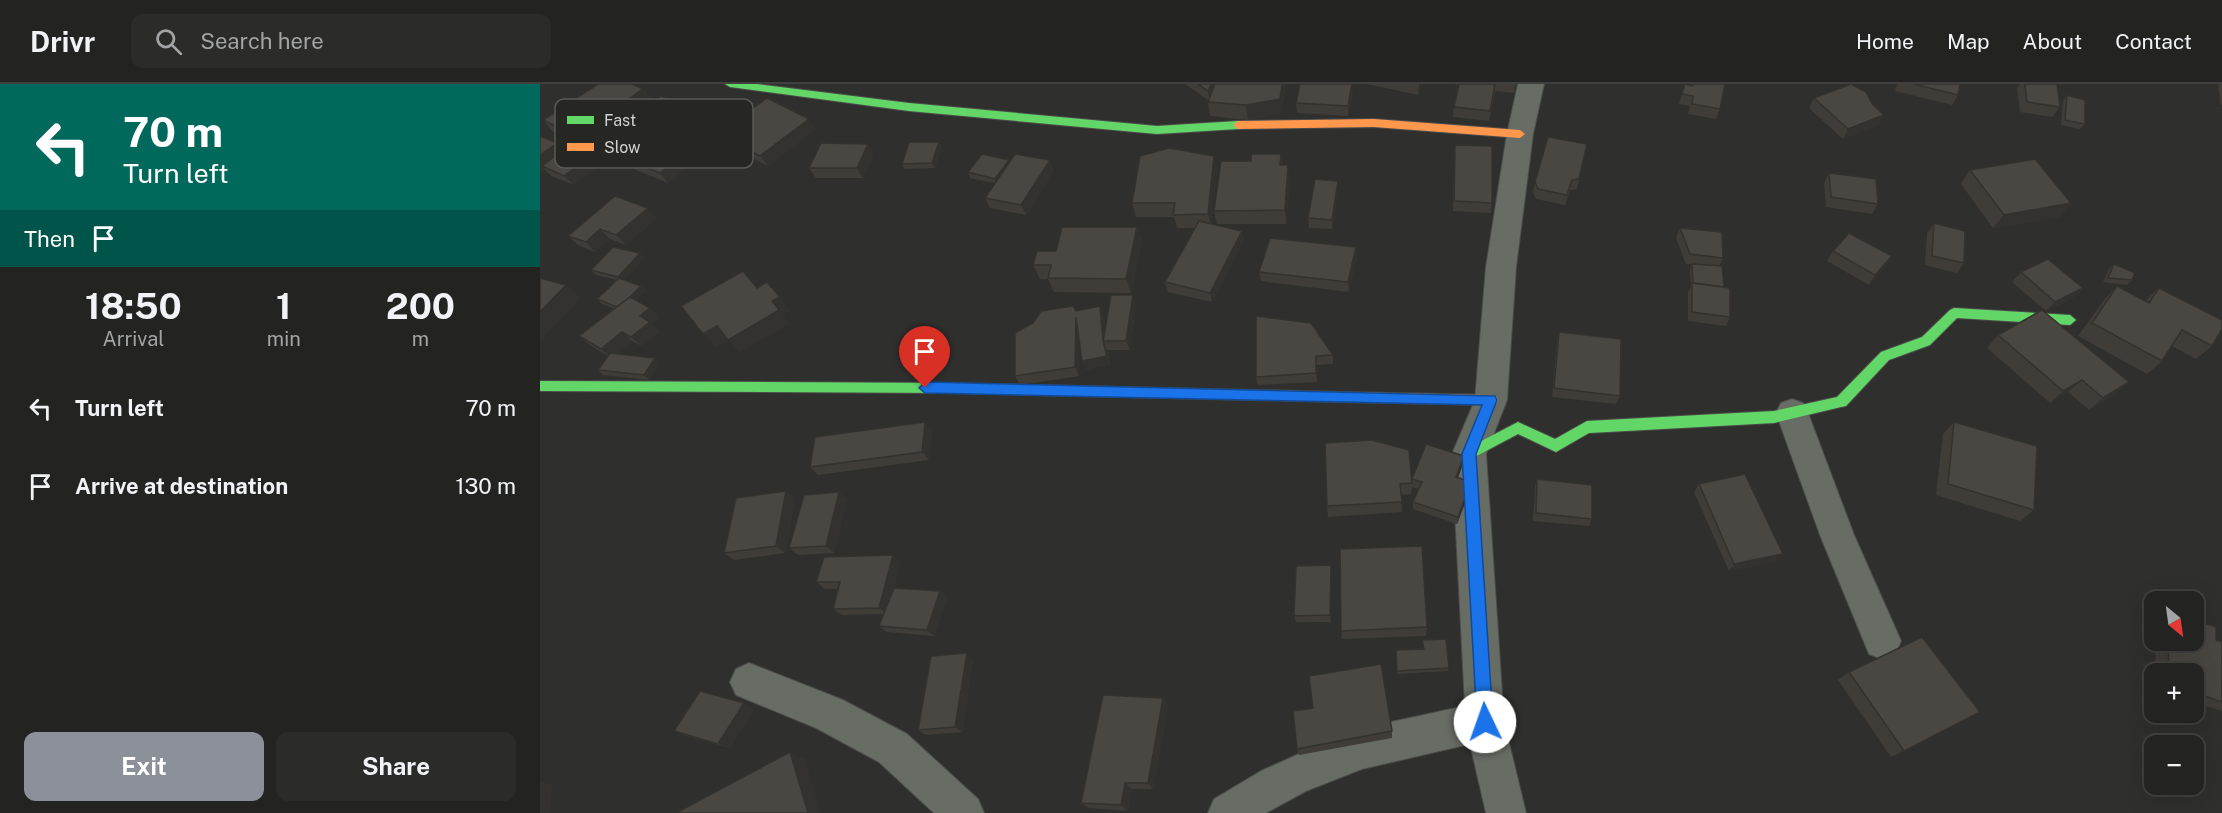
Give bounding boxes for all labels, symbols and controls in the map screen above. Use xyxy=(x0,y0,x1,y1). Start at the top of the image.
search box xyxy=(131,14,551,68)
text: Drivr xyxy=(30,25,95,58)
icon: search xyxy=(152,25,185,58)
text: Search here xyxy=(200,28,324,54)
text: Home xyxy=(1856,29,1914,54)
text: Map xyxy=(1947,29,1990,54)
text: About xyxy=(2023,29,2082,54)
text: Contact xyxy=(2115,29,2192,54)
legend xyxy=(555,99,753,168)
text: 70 m xyxy=(123,107,223,156)
icon: left xyxy=(24,108,102,186)
text: Fast xyxy=(604,111,636,130)
text: Slow xyxy=(604,138,641,157)
text: Turn left xyxy=(123,157,229,189)
icon: arrive xyxy=(87,222,120,255)
text: Then xyxy=(24,226,75,252)
text: 18:50 xyxy=(85,285,182,327)
text: 1 xyxy=(276,285,292,327)
text: 200 xyxy=(386,285,455,327)
pin xyxy=(899,326,950,388)
text: Arrival xyxy=(103,327,164,351)
text: min xyxy=(267,327,301,351)
text: m xyxy=(412,327,429,351)
icon: arrive xyxy=(908,335,941,368)
icon: left xyxy=(24,392,57,425)
text: Turn left xyxy=(75,395,164,421)
text: 70 m xyxy=(465,395,516,421)
icon: arrive xyxy=(24,470,57,503)
text: Arrive at destination xyxy=(75,473,288,499)
text: 130 m xyxy=(455,473,516,499)
north arrow xyxy=(2144,591,2204,651)
map controls xyxy=(2144,591,2204,795)
button: + xyxy=(2144,663,2204,723)
position arrow xyxy=(1453,690,1517,754)
button: Exit xyxy=(24,732,264,801)
button: Share xyxy=(276,732,516,801)
button: − xyxy=(2144,735,2204,795)

